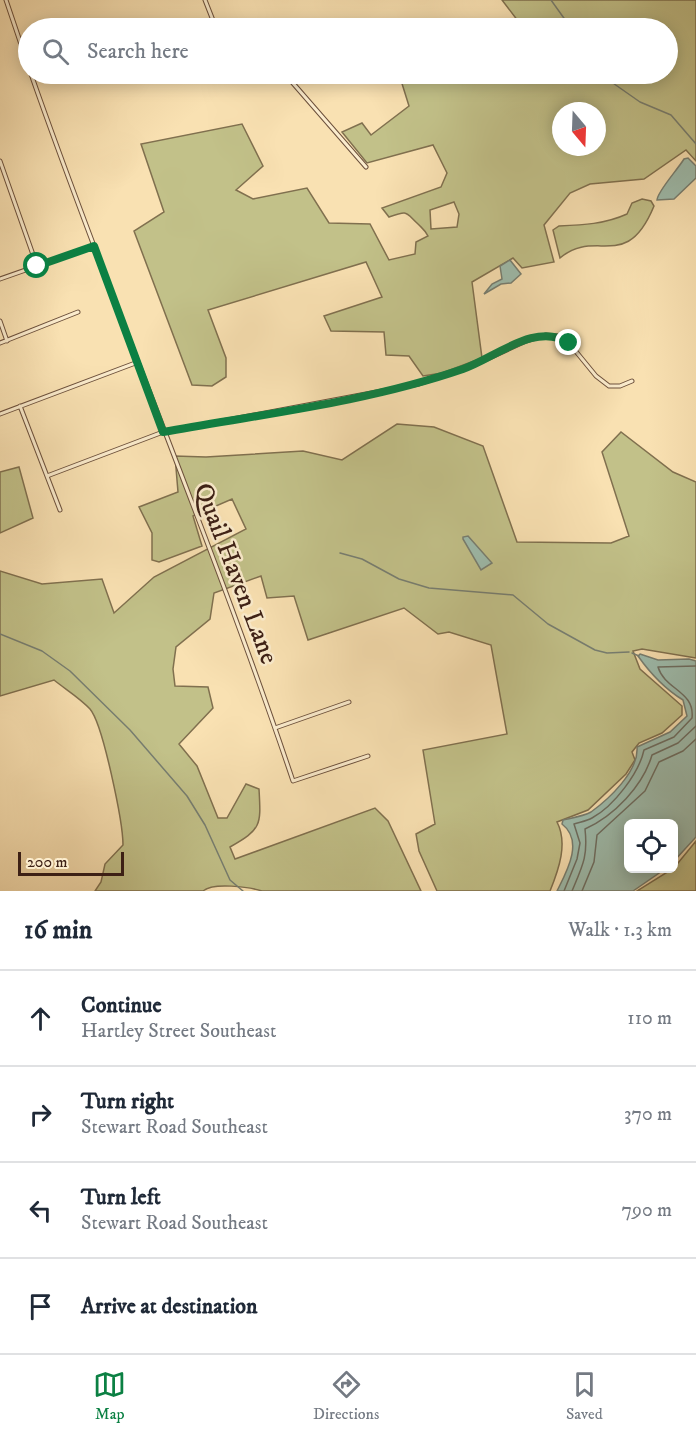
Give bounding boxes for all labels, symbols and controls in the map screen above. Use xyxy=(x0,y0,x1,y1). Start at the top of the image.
search box xyxy=(18,18,678,84)
icon: search xyxy=(39,35,72,68)
text: Search here xyxy=(87,38,189,65)
north arrow xyxy=(552,102,606,156)
route start xyxy=(23,252,49,278)
route end xyxy=(555,329,581,355)
street label: Quail Haven Lane xyxy=(186,478,285,669)
map controls xyxy=(624,819,678,873)
button: locate xyxy=(624,819,678,873)
scale bar xyxy=(18,849,124,876)
text: 200 m xyxy=(27,852,68,872)
text: 16 min xyxy=(24,914,92,947)
text: Walk · 1.3 km xyxy=(568,918,672,943)
text: Continue xyxy=(81,992,162,1019)
icon: ahead xyxy=(24,1002,57,1035)
text: 110 m xyxy=(627,1006,672,1031)
text: Hartley Street Southeast xyxy=(81,1019,276,1044)
text: Turn right xyxy=(81,1088,174,1115)
icon: right xyxy=(24,1098,57,1131)
text: 370 m xyxy=(624,1102,672,1127)
text: Stewart Road Southeast xyxy=(81,1115,268,1140)
text: Turn left xyxy=(81,1184,161,1211)
icon: left xyxy=(24,1194,57,1227)
text: 790 m xyxy=(621,1198,672,1223)
text: Stewart Road Southeast xyxy=(81,1211,268,1236)
icon: arrive xyxy=(24,1290,57,1323)
text: Arrive at destination xyxy=(81,1293,258,1320)
tab: Map xyxy=(93,1368,126,1424)
tab: Directions xyxy=(313,1368,379,1424)
tab: Saved xyxy=(566,1368,603,1424)

